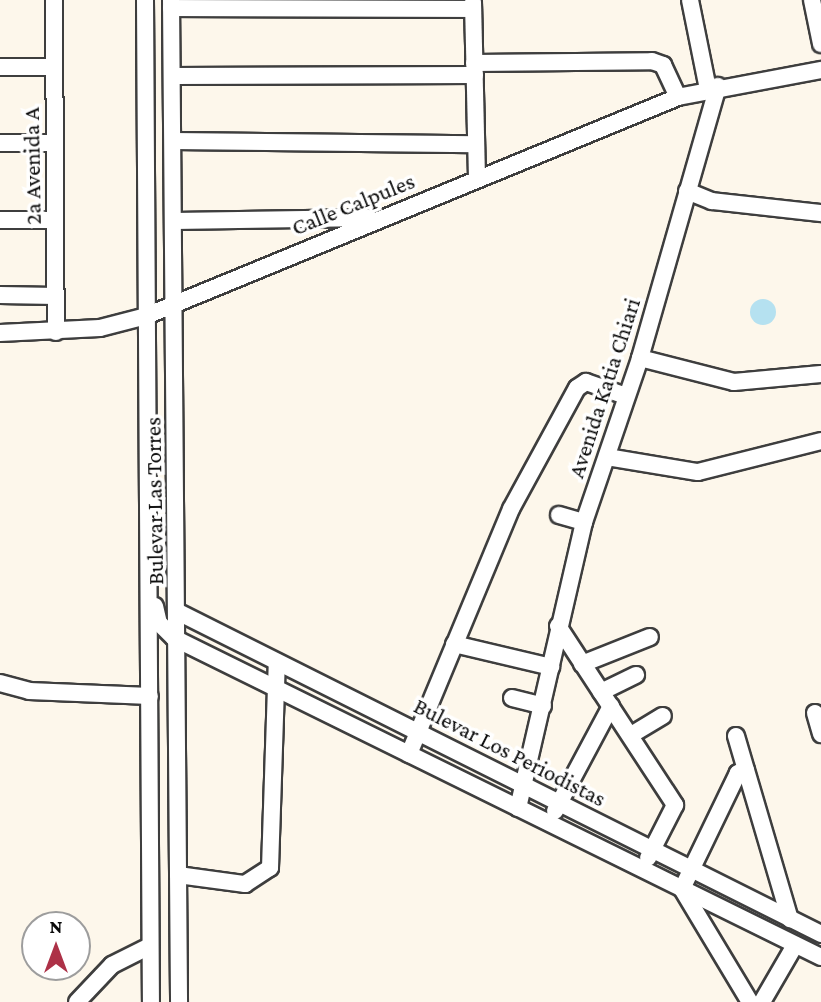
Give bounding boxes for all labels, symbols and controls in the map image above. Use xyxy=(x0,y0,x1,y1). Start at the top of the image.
street label: 2a Avenida A xyxy=(17,107,47,225)
street label: Calle Calpules xyxy=(287,167,419,241)
street label: Avenida Katia Chiari xyxy=(562,295,646,481)
street label: Bulevar Las Torres xyxy=(139,417,169,585)
street label: Bulevar Los Periodistas xyxy=(409,692,611,812)
north arrow xyxy=(21,911,91,981)
text: N xyxy=(50,916,62,937)

